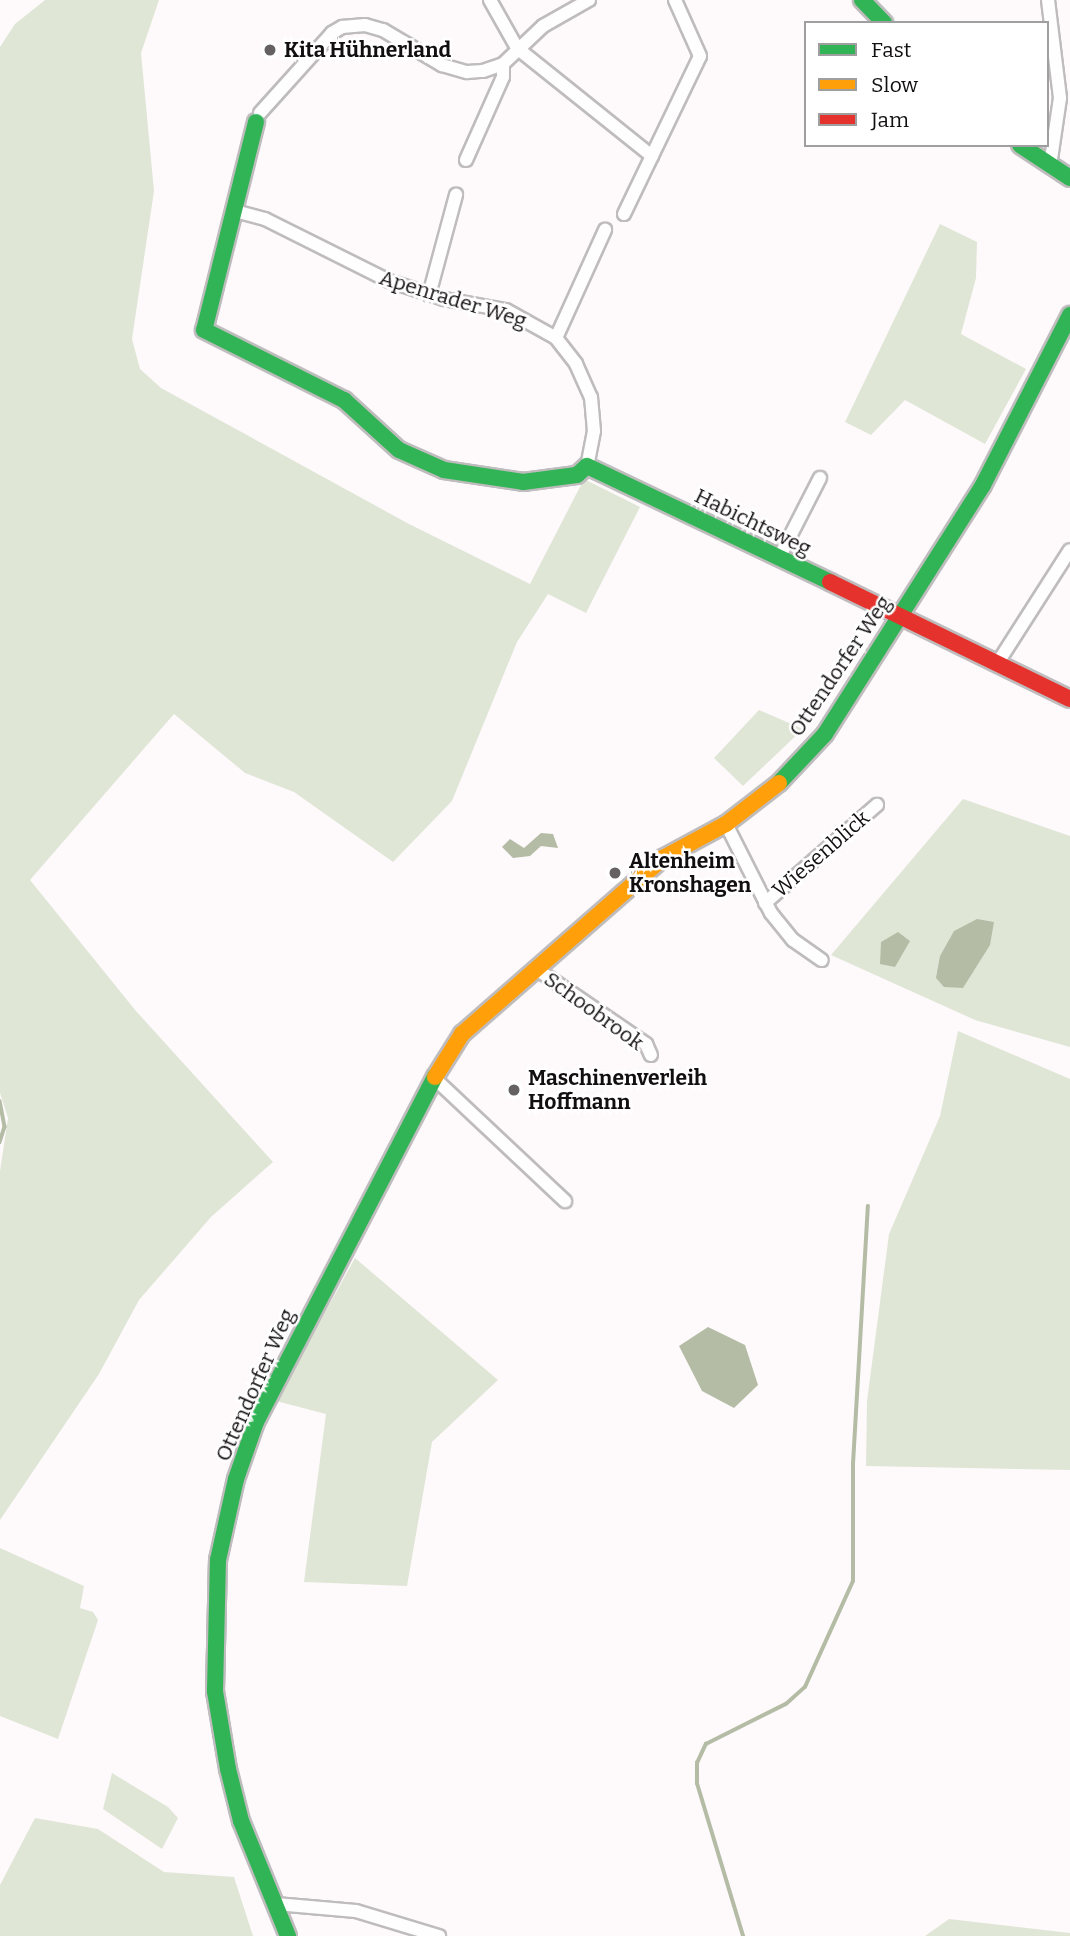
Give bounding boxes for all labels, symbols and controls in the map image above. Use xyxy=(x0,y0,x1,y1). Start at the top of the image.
legend xyxy=(804,21,1049,147)
place label: Kita Hühnerland xyxy=(284,37,451,63)
text: Fast xyxy=(871,37,911,63)
marker: Kita Hühnerland xyxy=(262,42,278,58)
text: Slow xyxy=(871,72,918,98)
text: Jam xyxy=(871,107,909,133)
street label: Apenrader Weg xyxy=(376,265,530,333)
street label: Habichtsweg xyxy=(691,483,815,561)
street label: Ottendorfer Weg xyxy=(784,591,896,741)
street label: Wiesenblick xyxy=(767,805,875,903)
place label: Altenheim Kronshagen xyxy=(629,848,751,898)
marker: Altenheim Kronshagen xyxy=(607,865,623,881)
street label: Schoobrook xyxy=(539,966,649,1056)
place label: Maschinenverleih Hoffmann xyxy=(528,1065,707,1115)
marker: Maschinenverleih Hoffmann xyxy=(506,1082,522,1098)
street label: Ottendorfer Weg xyxy=(210,1305,300,1465)

